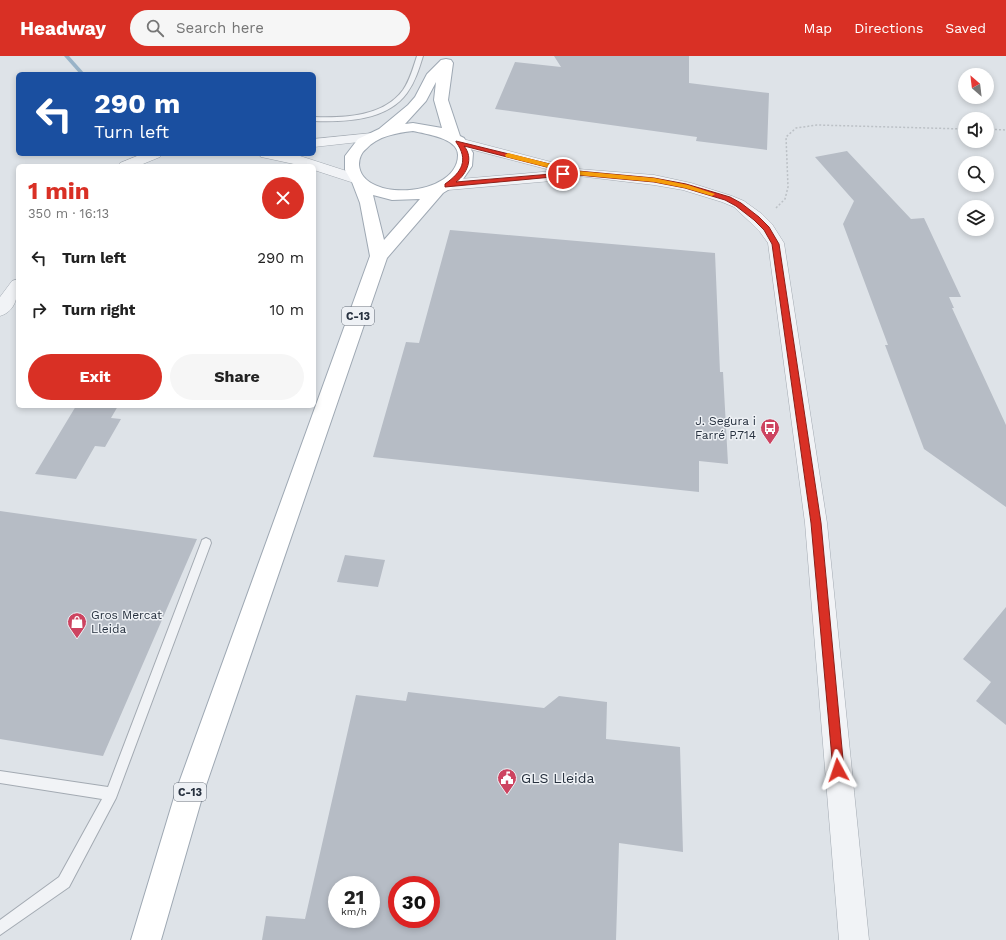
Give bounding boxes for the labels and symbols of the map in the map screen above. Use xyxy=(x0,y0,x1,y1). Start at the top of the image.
north arrow xyxy=(958,68,994,104)
pin xyxy=(546,157,580,191)
road number: C-13 xyxy=(342,307,374,325)
place label: J. Segura i Farré P.714 xyxy=(695,414,756,442)
bus stop icon: J. Segura i Farré P.714 xyxy=(759,417,781,445)
place label: Gros Mercat Lleida xyxy=(91,608,162,636)
shop icon: Gros Mercat Lleida xyxy=(66,611,88,639)
position arrow xyxy=(817,749,859,791)
public building icon: GLS Lleida xyxy=(496,767,518,795)
place label: GLS Lleida xyxy=(521,770,594,786)
road number: C-13 xyxy=(174,783,206,801)
speed limit sign: 30 xyxy=(388,876,440,928)

